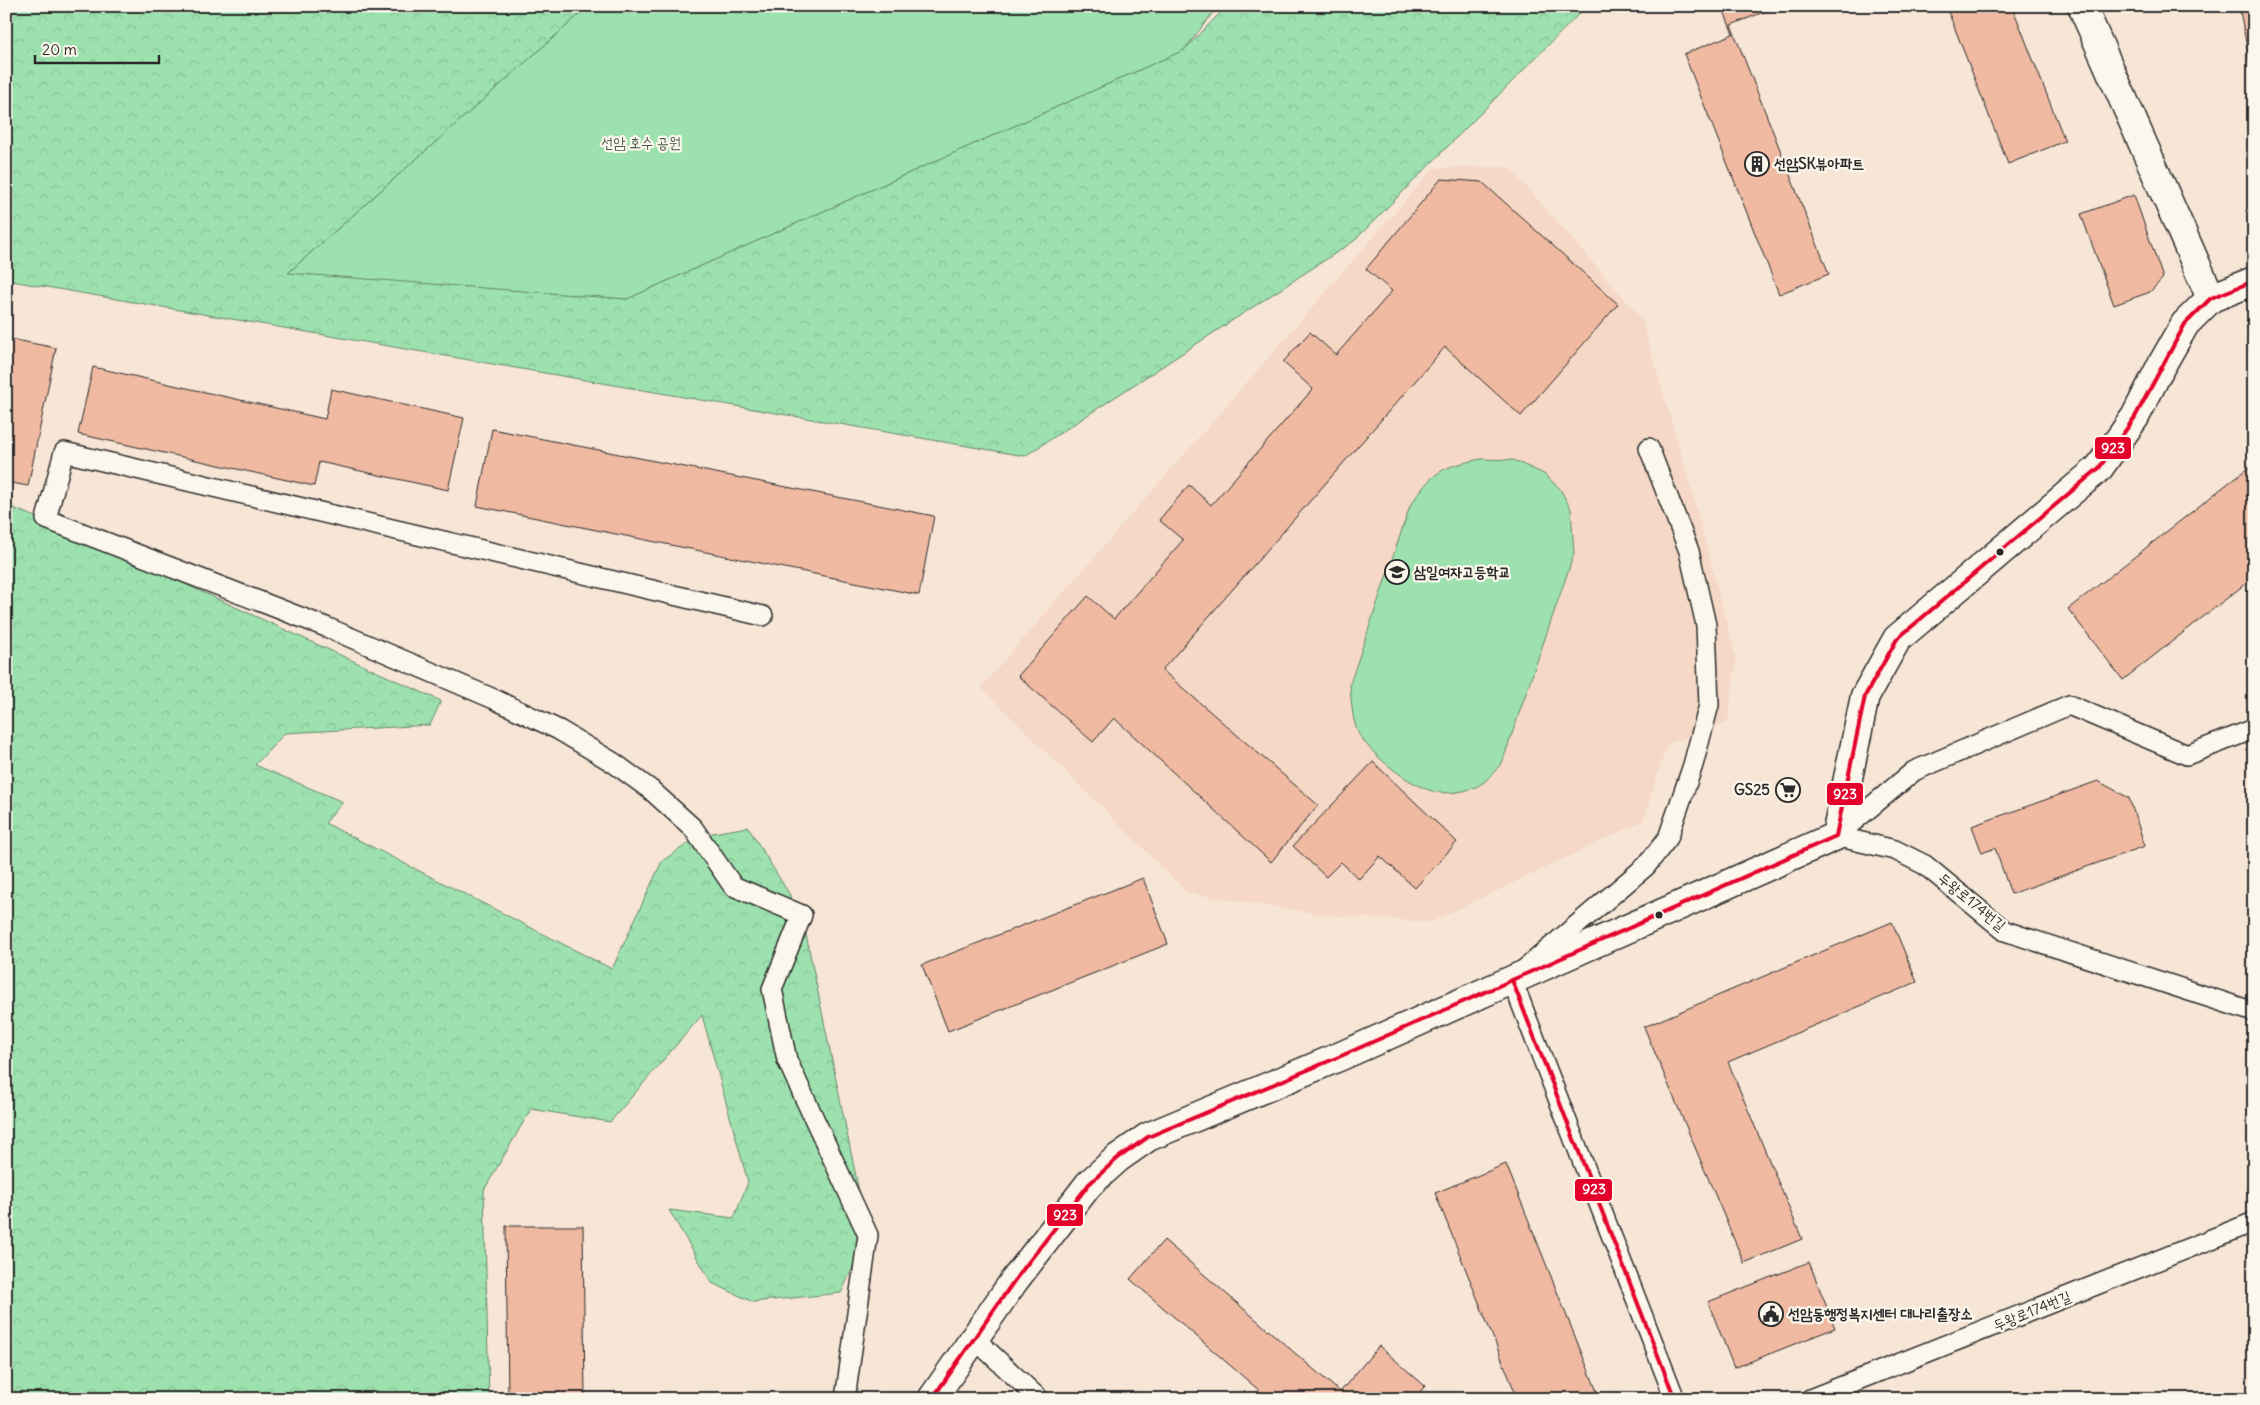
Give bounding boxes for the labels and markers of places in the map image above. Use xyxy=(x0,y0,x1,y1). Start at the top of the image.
building icon: 선암SK뷰아파트 xyxy=(1744,151,1770,177)
place label: 선암SK뷰아파트 xyxy=(1774,154,1864,173)
unlabelled marker xyxy=(1995,547,2005,557)
school or university icon: 삼일여자고등학교 xyxy=(1384,559,1410,585)
place label: 삼일여자고등학교 xyxy=(1413,562,1511,581)
supermarket icon: GS25 xyxy=(1775,777,1801,803)
place label: GS25 xyxy=(1734,780,1770,799)
unlabelled marker xyxy=(1654,910,1664,920)
public building icon: 선암동행정복지센터 대나리출장소 xyxy=(1758,1301,1784,1327)
place label: 선암동행정복지센터 대나리출장소 xyxy=(1788,1304,1973,1323)

